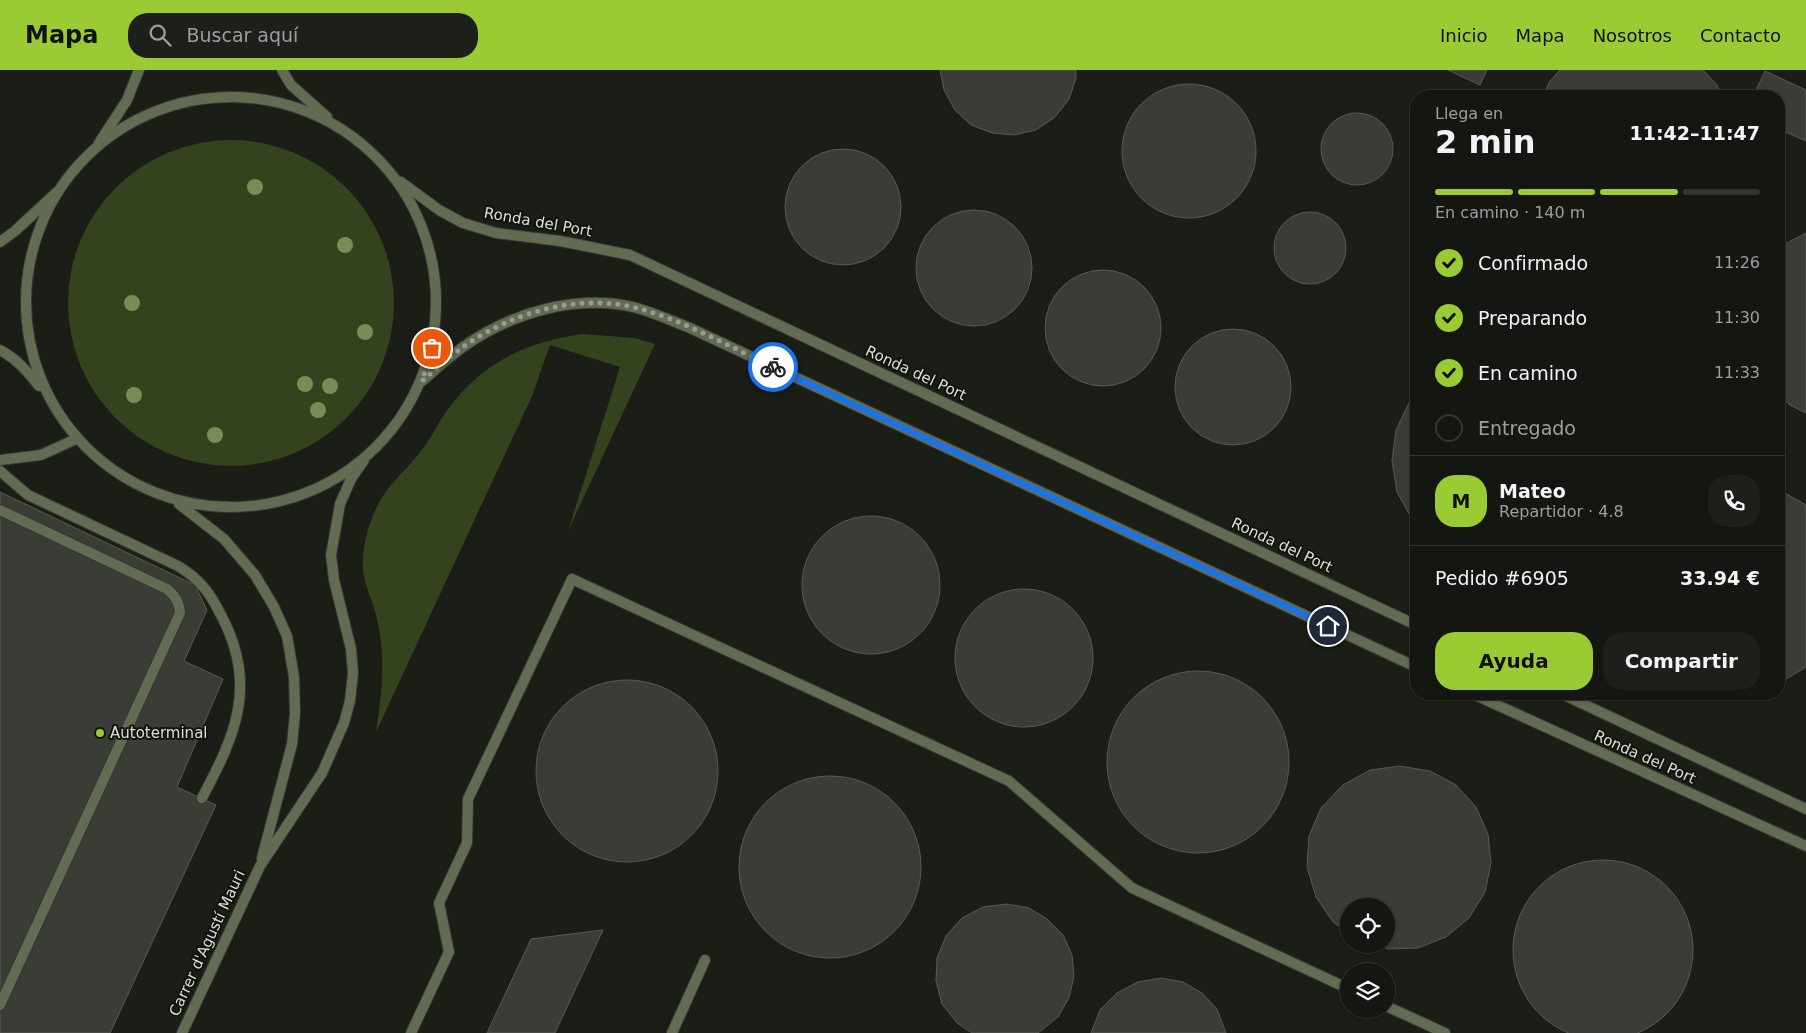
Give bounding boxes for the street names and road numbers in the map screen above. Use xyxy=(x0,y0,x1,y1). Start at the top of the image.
street label: Ronda del Port xyxy=(483,204,594,240)
street label: Ronda del Port xyxy=(863,342,969,404)
street label: Ronda del Port xyxy=(1229,514,1335,576)
street label: Ronda del Port xyxy=(1591,727,1699,788)
street label: Carrer d'Agustí Mauri xyxy=(165,867,249,1019)

